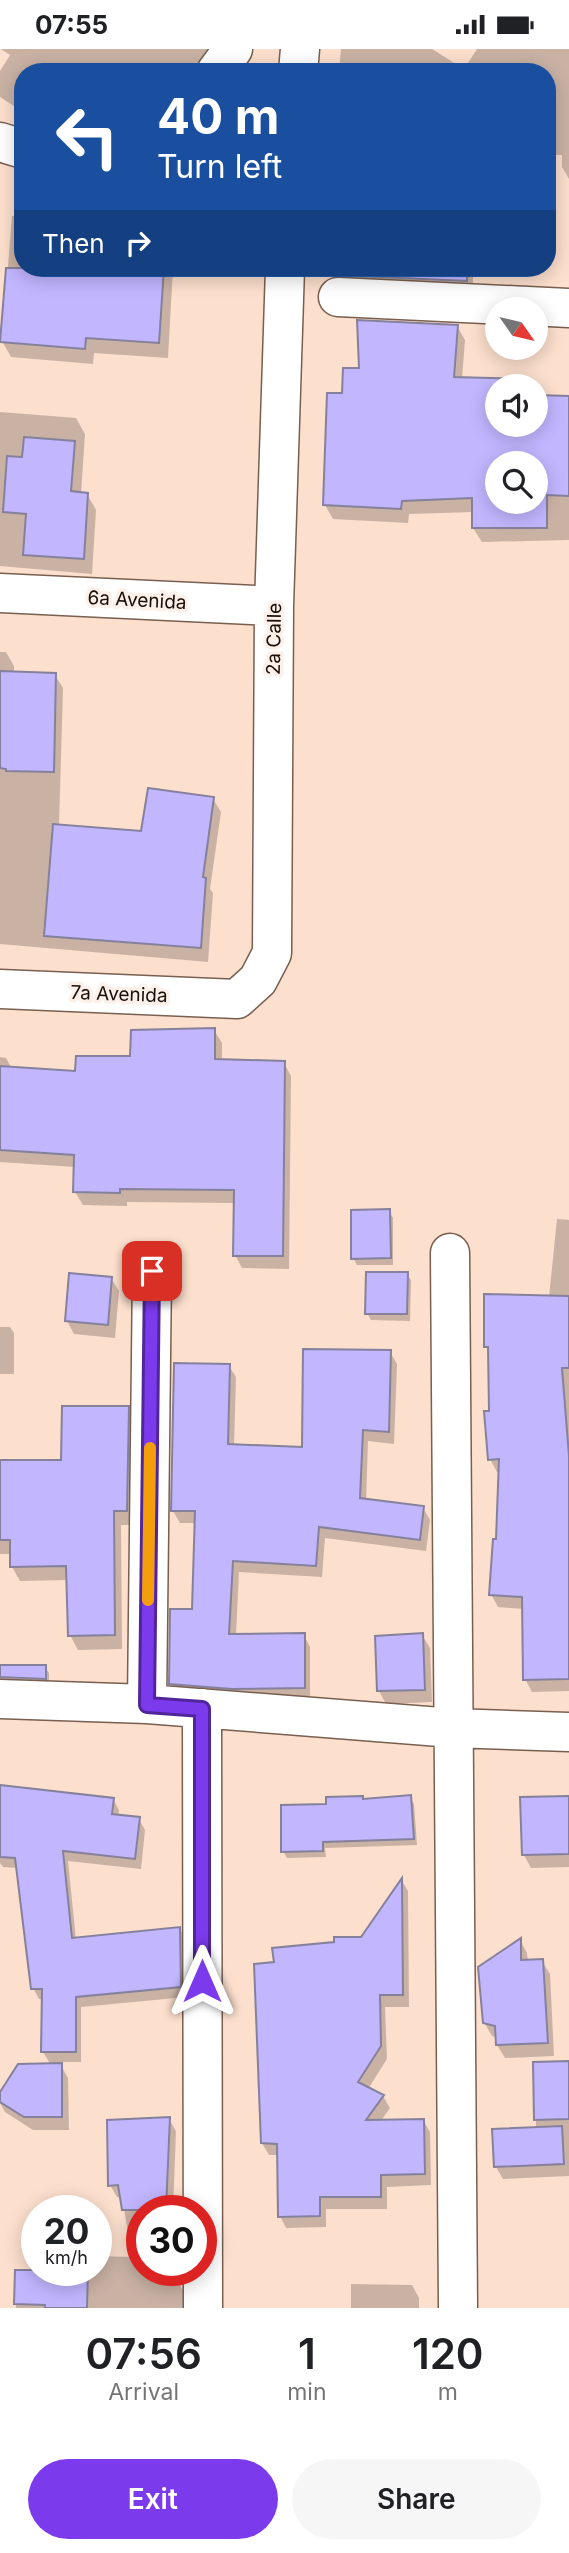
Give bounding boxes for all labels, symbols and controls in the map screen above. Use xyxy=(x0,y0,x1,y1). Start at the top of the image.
text: 07:55 xyxy=(35,9,108,40)
text: 40 m xyxy=(157,87,280,146)
icon: left xyxy=(42,91,133,182)
text: Turn left xyxy=(157,147,282,186)
icon: right xyxy=(119,224,157,262)
text: Then xyxy=(42,228,105,259)
north arrow xyxy=(485,297,548,361)
map controls xyxy=(485,297,548,514)
button: sound xyxy=(485,374,548,437)
button: search xyxy=(485,451,548,514)
street label: 6a Avenida xyxy=(87,586,187,614)
street label: 2a Calle xyxy=(262,603,286,675)
street label: 7a Avenida xyxy=(70,981,168,1007)
pin xyxy=(122,1241,182,1301)
icon: arrive xyxy=(133,1252,171,1290)
position arrow xyxy=(165,1944,239,2018)
speed limit sign: 30 xyxy=(126,2195,217,2286)
text: 20 xyxy=(44,2210,89,2252)
text: km/h xyxy=(45,2247,88,2268)
text: 07:56 xyxy=(85,2328,202,2379)
text: 1 xyxy=(298,2328,316,2379)
text: 120 xyxy=(412,2328,484,2379)
text: Arrival xyxy=(108,2378,179,2406)
text: min xyxy=(287,2378,327,2406)
text: m xyxy=(438,2378,458,2406)
button: Exit xyxy=(28,2459,278,2539)
button: Share xyxy=(292,2459,541,2539)

